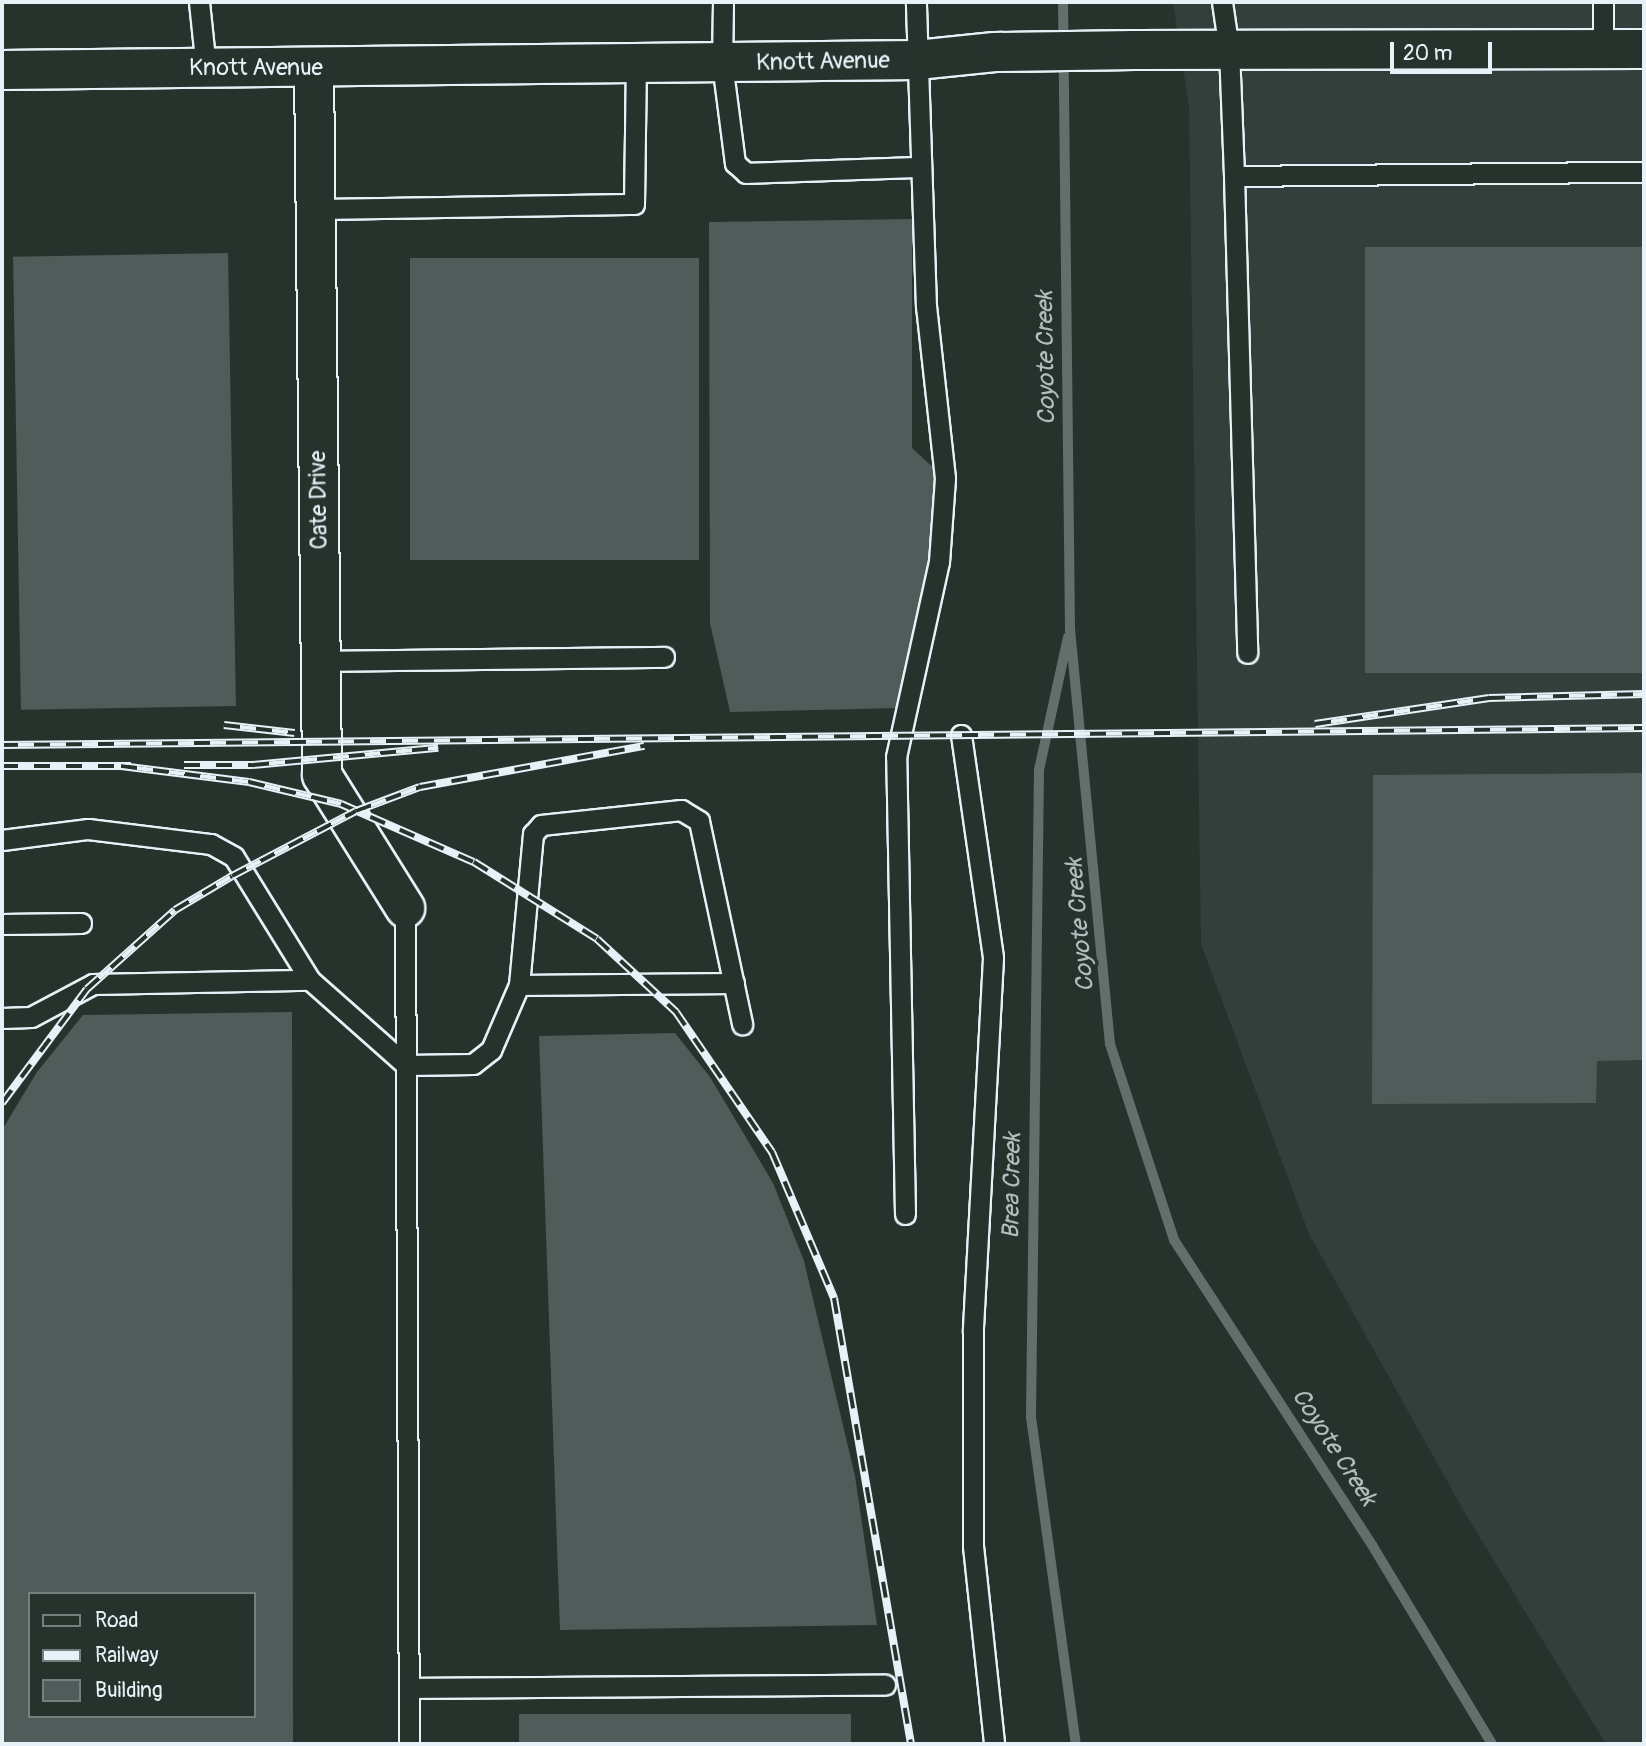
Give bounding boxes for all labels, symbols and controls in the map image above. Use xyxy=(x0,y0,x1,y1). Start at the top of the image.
scale bar xyxy=(1394,28,1496,72)
text: 20 m xyxy=(1403,40,1452,67)
street label: Knott Avenue xyxy=(756,47,890,77)
street label: Knott Avenue xyxy=(189,54,323,82)
water label: Coyote Creek xyxy=(1030,291,1062,425)
street label: Cate Drive xyxy=(304,450,334,550)
water label: Coyote Creek xyxy=(1060,857,1100,993)
water label: Brea Creek xyxy=(997,1133,1027,1239)
water label: Coyote Creek xyxy=(1285,1383,1383,1511)
legend xyxy=(28,1592,256,1718)
text: Road xyxy=(95,1607,139,1634)
text: Railway xyxy=(95,1642,159,1669)
text: Building xyxy=(95,1677,162,1704)

